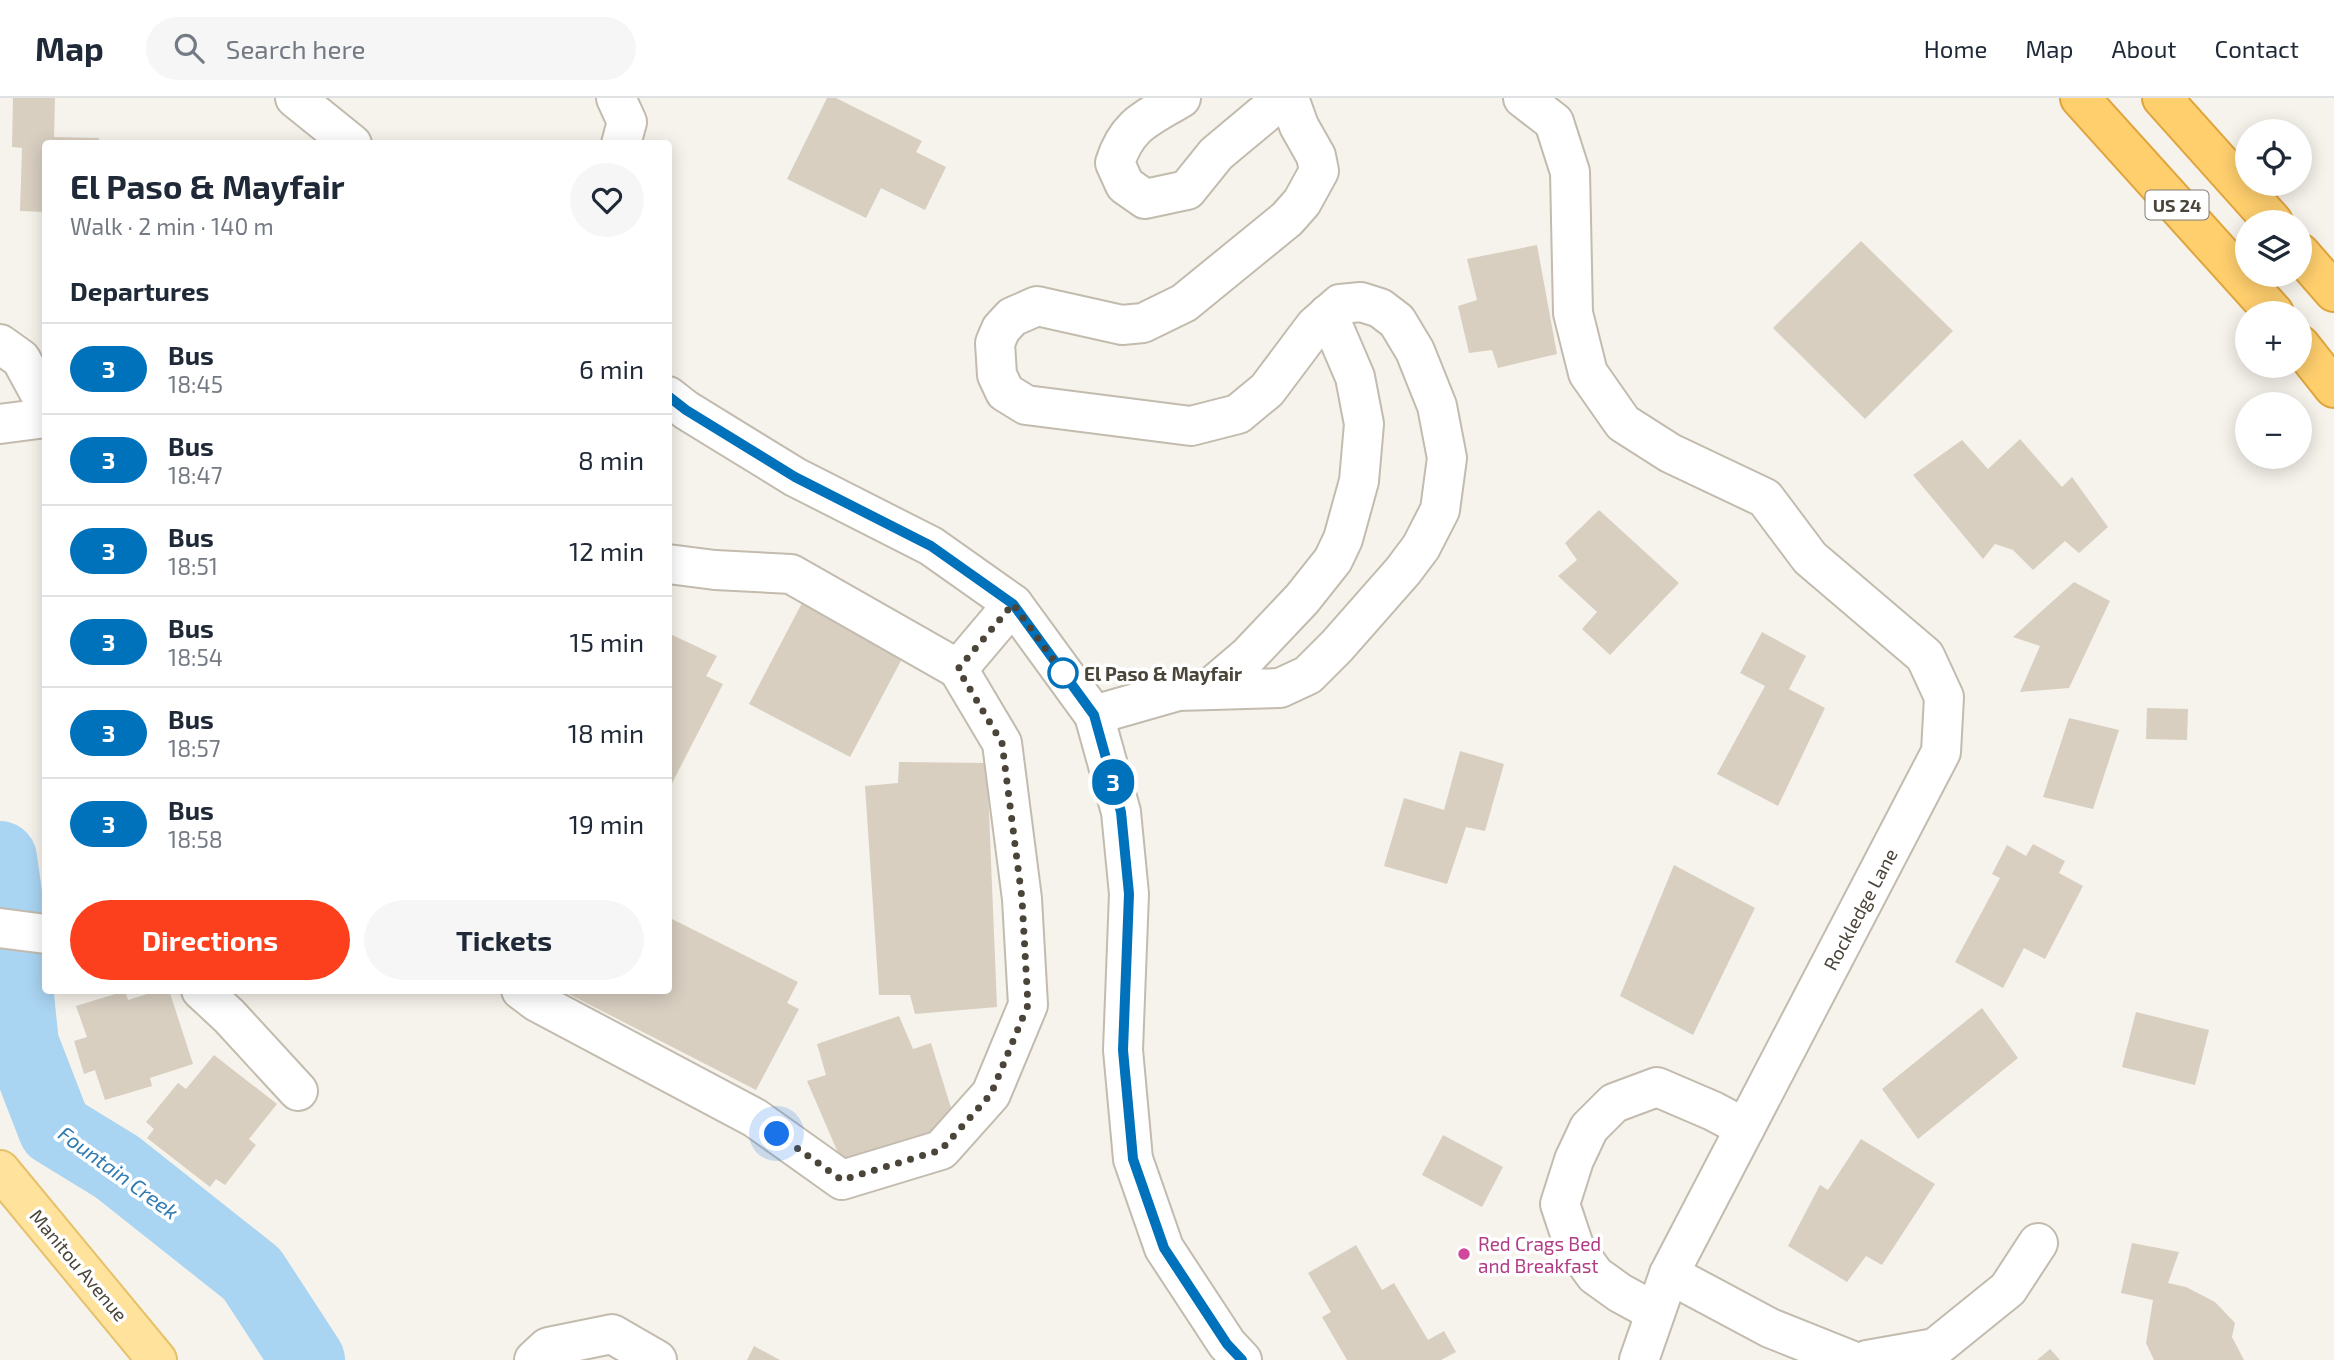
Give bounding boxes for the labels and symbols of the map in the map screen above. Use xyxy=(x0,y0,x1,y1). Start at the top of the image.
road number: US 24 xyxy=(2146,190,2208,220)
marker: El Paso & Mayfair xyxy=(1048,658,1078,688)
place label: El Paso & Mayfair xyxy=(1084,662,1242,686)
line badge: 3 xyxy=(1090,759,1136,805)
street label: Rockledge Lane xyxy=(1818,844,1902,974)
your location xyxy=(759,1116,794,1151)
water label: Fountain Creek xyxy=(54,1120,184,1224)
street label: Manitou Avenue xyxy=(25,1204,133,1326)
place label: Red Crags Bed and Breakfast xyxy=(1478,1232,1601,1277)
marker: Red Crags Bed and Breakfast xyxy=(1456,1246,1472,1262)

